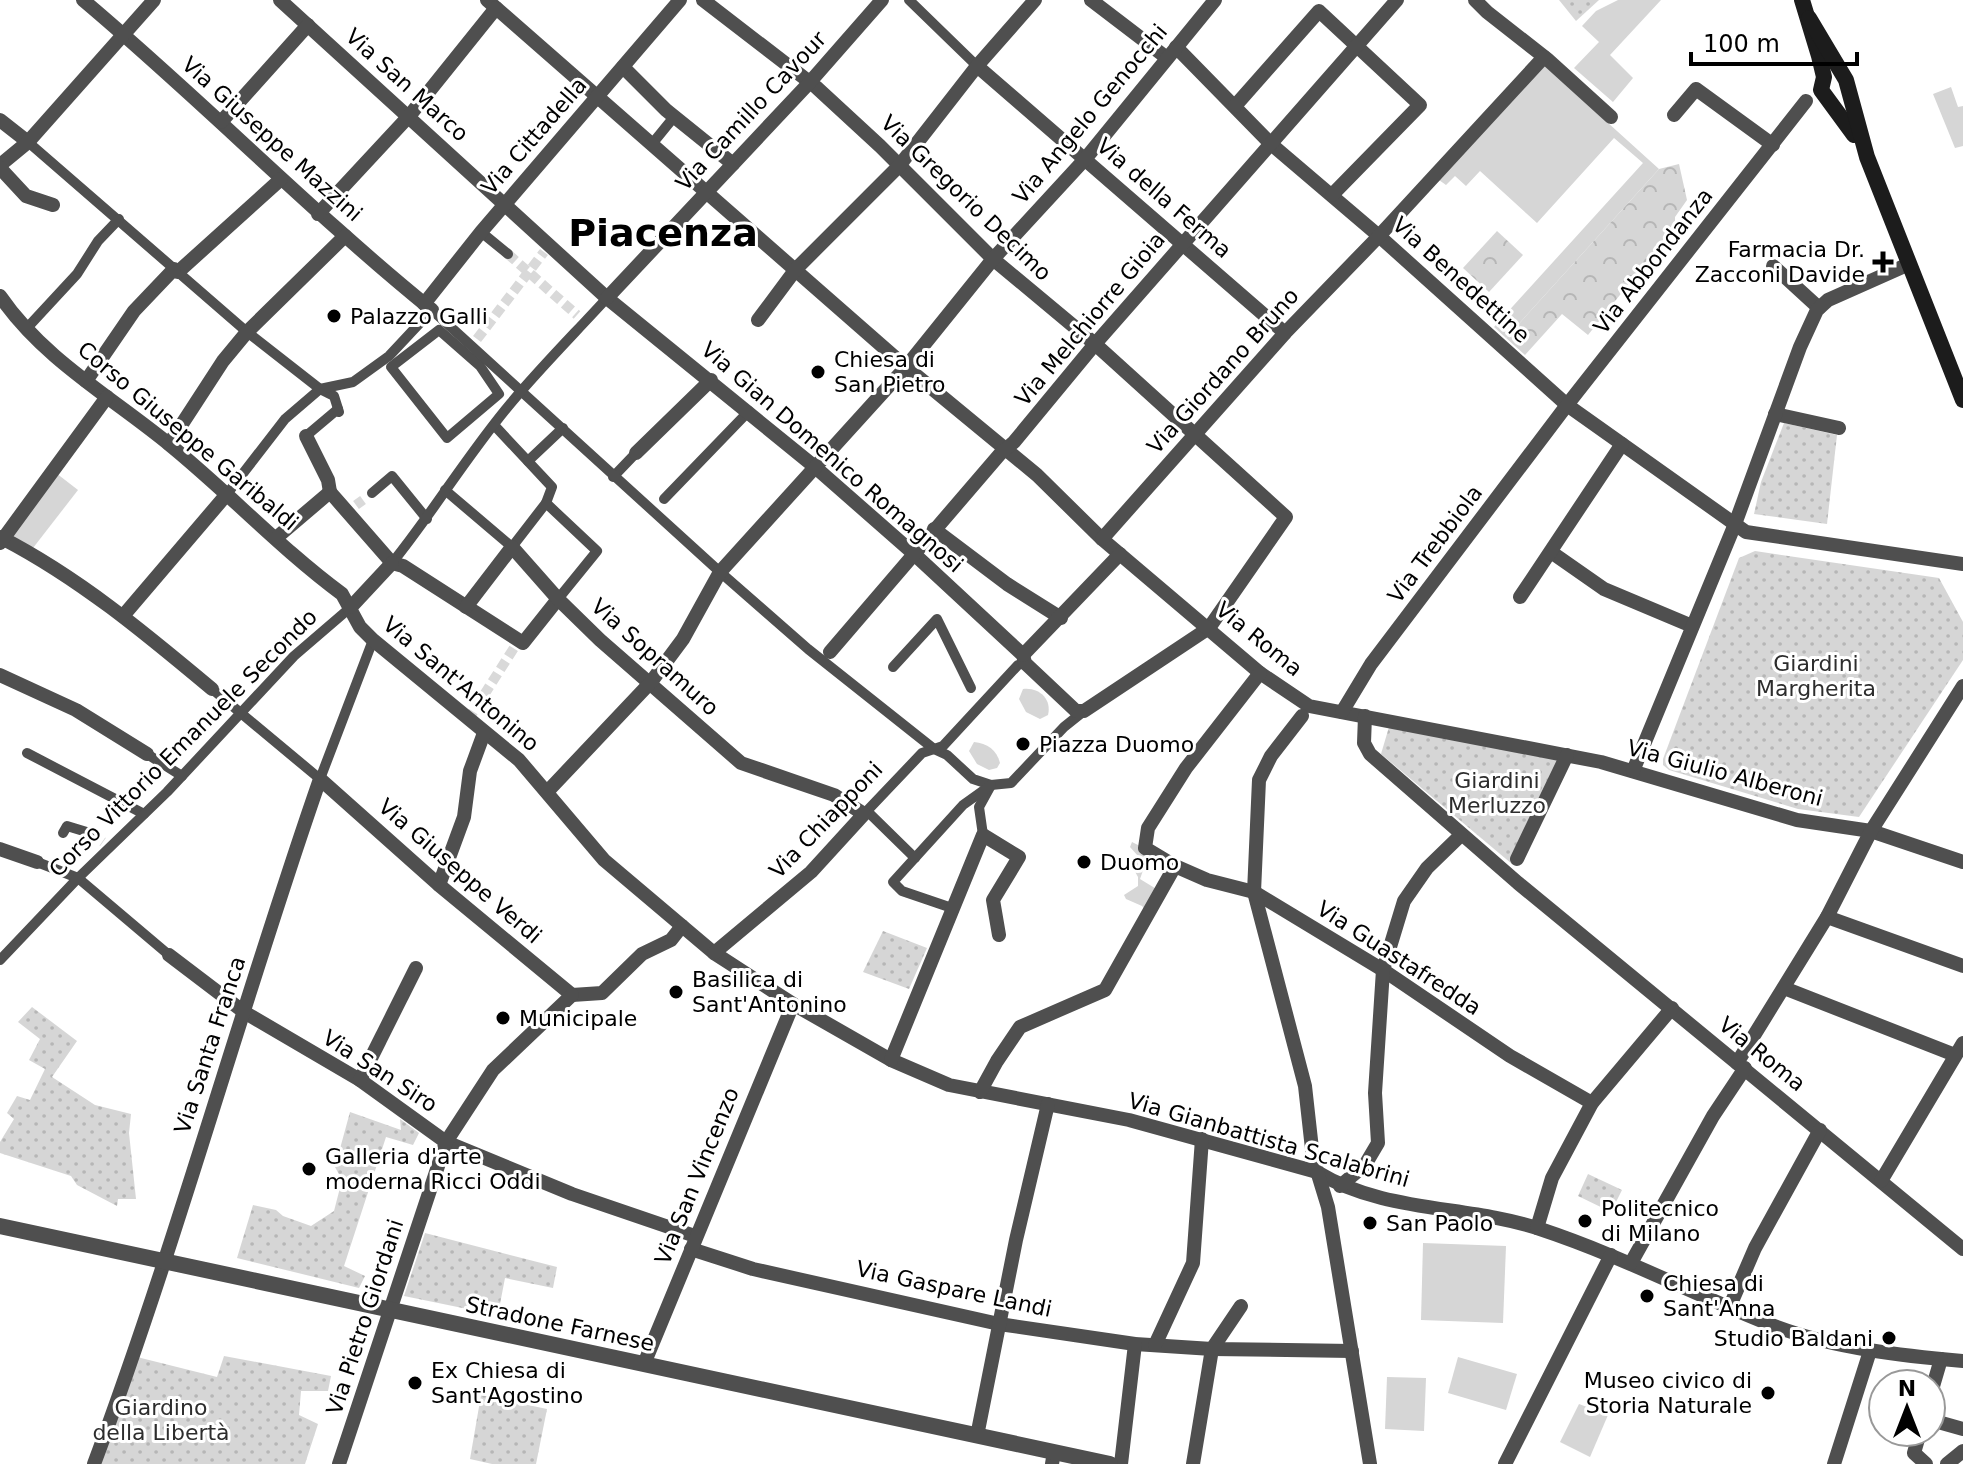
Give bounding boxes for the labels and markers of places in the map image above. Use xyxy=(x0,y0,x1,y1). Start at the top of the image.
place label: Farmacia Dr. Zacconi Davide xyxy=(1695,237,1865,287)
marker: Farmacia Dr. Zacconi Davide xyxy=(1872,251,1894,273)
place label: Palazzo Galli xyxy=(350,304,488,329)
marker: Palazzo Galli xyxy=(325,307,343,325)
place label: Chiesa di San Pietro xyxy=(834,347,945,397)
marker: Chiesa di San Pietro xyxy=(809,363,827,381)
place label: Piazza Duomo xyxy=(1039,732,1194,757)
marker: Piazza Duomo xyxy=(1014,735,1032,753)
place label: Duomo xyxy=(1100,850,1179,875)
marker: Duomo xyxy=(1075,853,1093,871)
place label: Basilica di Sant'Antonino xyxy=(692,967,847,1017)
marker: Basilica di Sant'Antonino xyxy=(667,983,685,1001)
place label: Municipale xyxy=(519,1006,637,1031)
marker: Municipale xyxy=(494,1009,512,1027)
place label: Galleria d'arte moderna Ricci Oddi xyxy=(325,1144,541,1194)
marker: Galleria d'arte moderna Ricci Oddi xyxy=(300,1160,318,1178)
place label: Politecnico di Milano xyxy=(1601,1196,1719,1246)
place label: San Paolo xyxy=(1386,1211,1493,1236)
marker: Politecnico di Milano xyxy=(1576,1212,1594,1230)
marker: San Paolo xyxy=(1361,1214,1379,1232)
place label: Chiesa di Sant'Anna xyxy=(1663,1271,1775,1321)
marker: Chiesa di Sant'Anna xyxy=(1638,1287,1656,1305)
place label: Studio Baldani xyxy=(1714,1326,1873,1351)
marker: Studio Baldani xyxy=(1880,1329,1898,1347)
place label: Ex Chiesa di Sant'Agostino xyxy=(431,1358,583,1408)
place label: Museo civico di Storia Naturale xyxy=(1584,1368,1752,1418)
marker: Ex Chiesa di Sant'Agostino xyxy=(406,1374,424,1392)
marker: Museo civico di Storia Naturale xyxy=(1759,1384,1777,1402)

